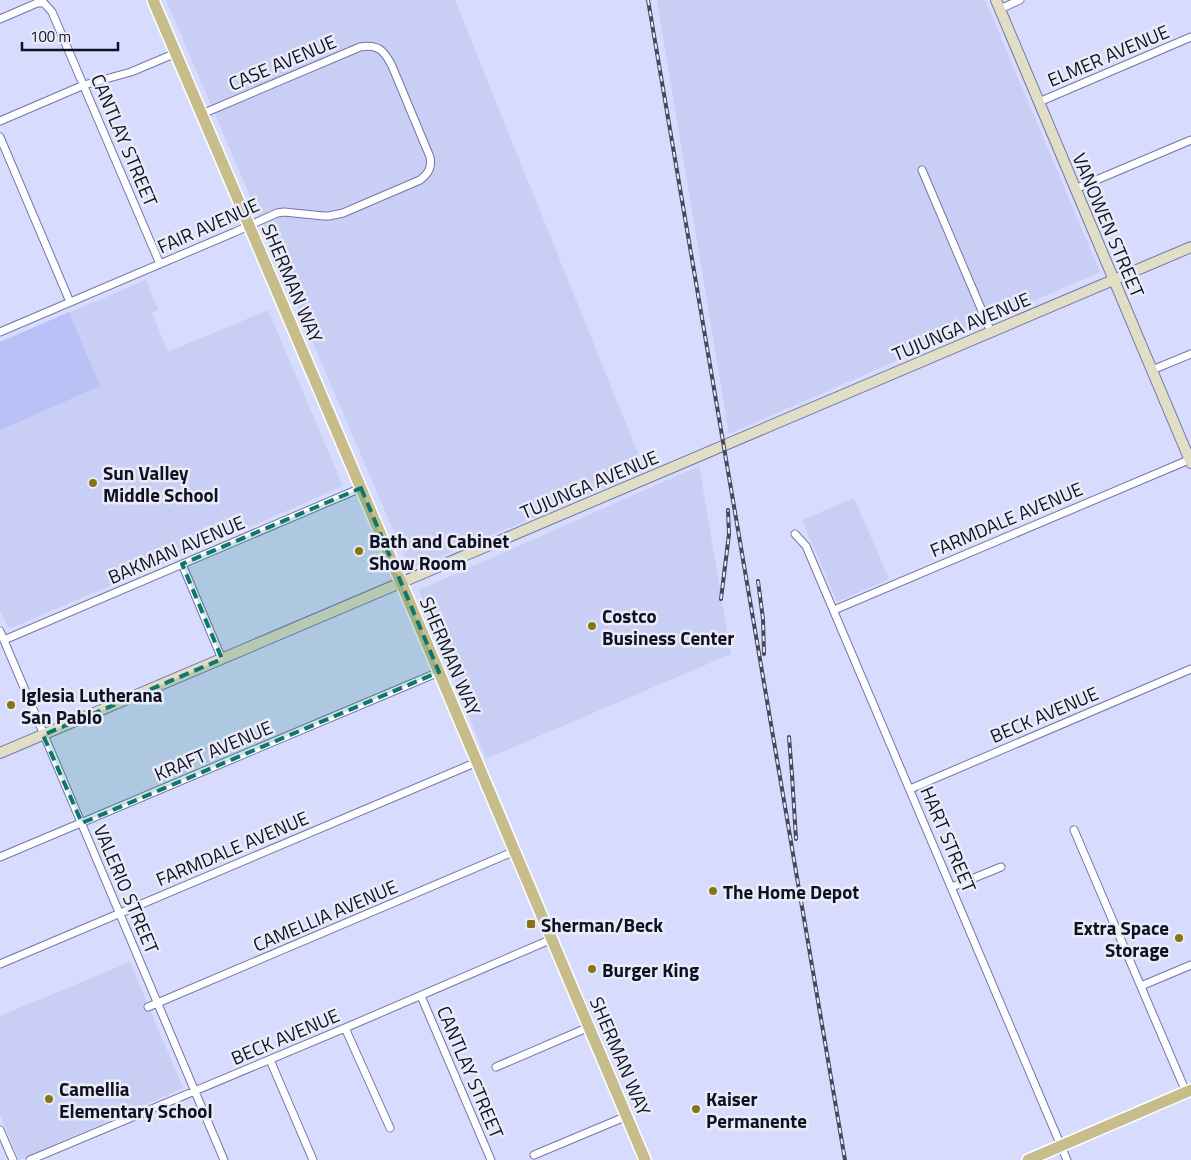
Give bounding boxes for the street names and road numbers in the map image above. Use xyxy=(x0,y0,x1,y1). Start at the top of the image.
street label: ELMER AVENUE xyxy=(1043,16,1173,94)
street label: CASE AVENUE xyxy=(224,26,340,98)
street label: CANTLAY STREET xyxy=(84,69,166,211)
street label: VANOWEN STREET xyxy=(1065,148,1153,302)
street label: FAIR AVENUE xyxy=(152,190,264,260)
street label: SHERMAN WAY xyxy=(255,219,331,348)
street label: TUJUNGA AVENUE xyxy=(887,284,1035,368)
street label: TUJUNGA AVENUE xyxy=(515,442,663,526)
street label: FARMDALE AVENUE xyxy=(925,474,1087,564)
street label: BAKMAN AVENUE xyxy=(103,507,249,591)
street label: SHERMAN WAY xyxy=(413,592,489,721)
street label: BECK AVENUE xyxy=(985,678,1103,750)
street label: KRAFT AVENUE xyxy=(149,712,277,788)
street label: HART STREET xyxy=(914,781,984,897)
street label: FARMDALE AVENUE xyxy=(151,803,313,893)
street label: VALERIO STREET xyxy=(87,820,167,958)
street label: CAMELLIA AVENUE xyxy=(248,871,402,959)
street label: SHERMAN WAY xyxy=(583,992,659,1121)
street label: BECK AVENUE xyxy=(226,1000,344,1072)
street label: CANTLAY STREET xyxy=(430,1001,512,1143)

